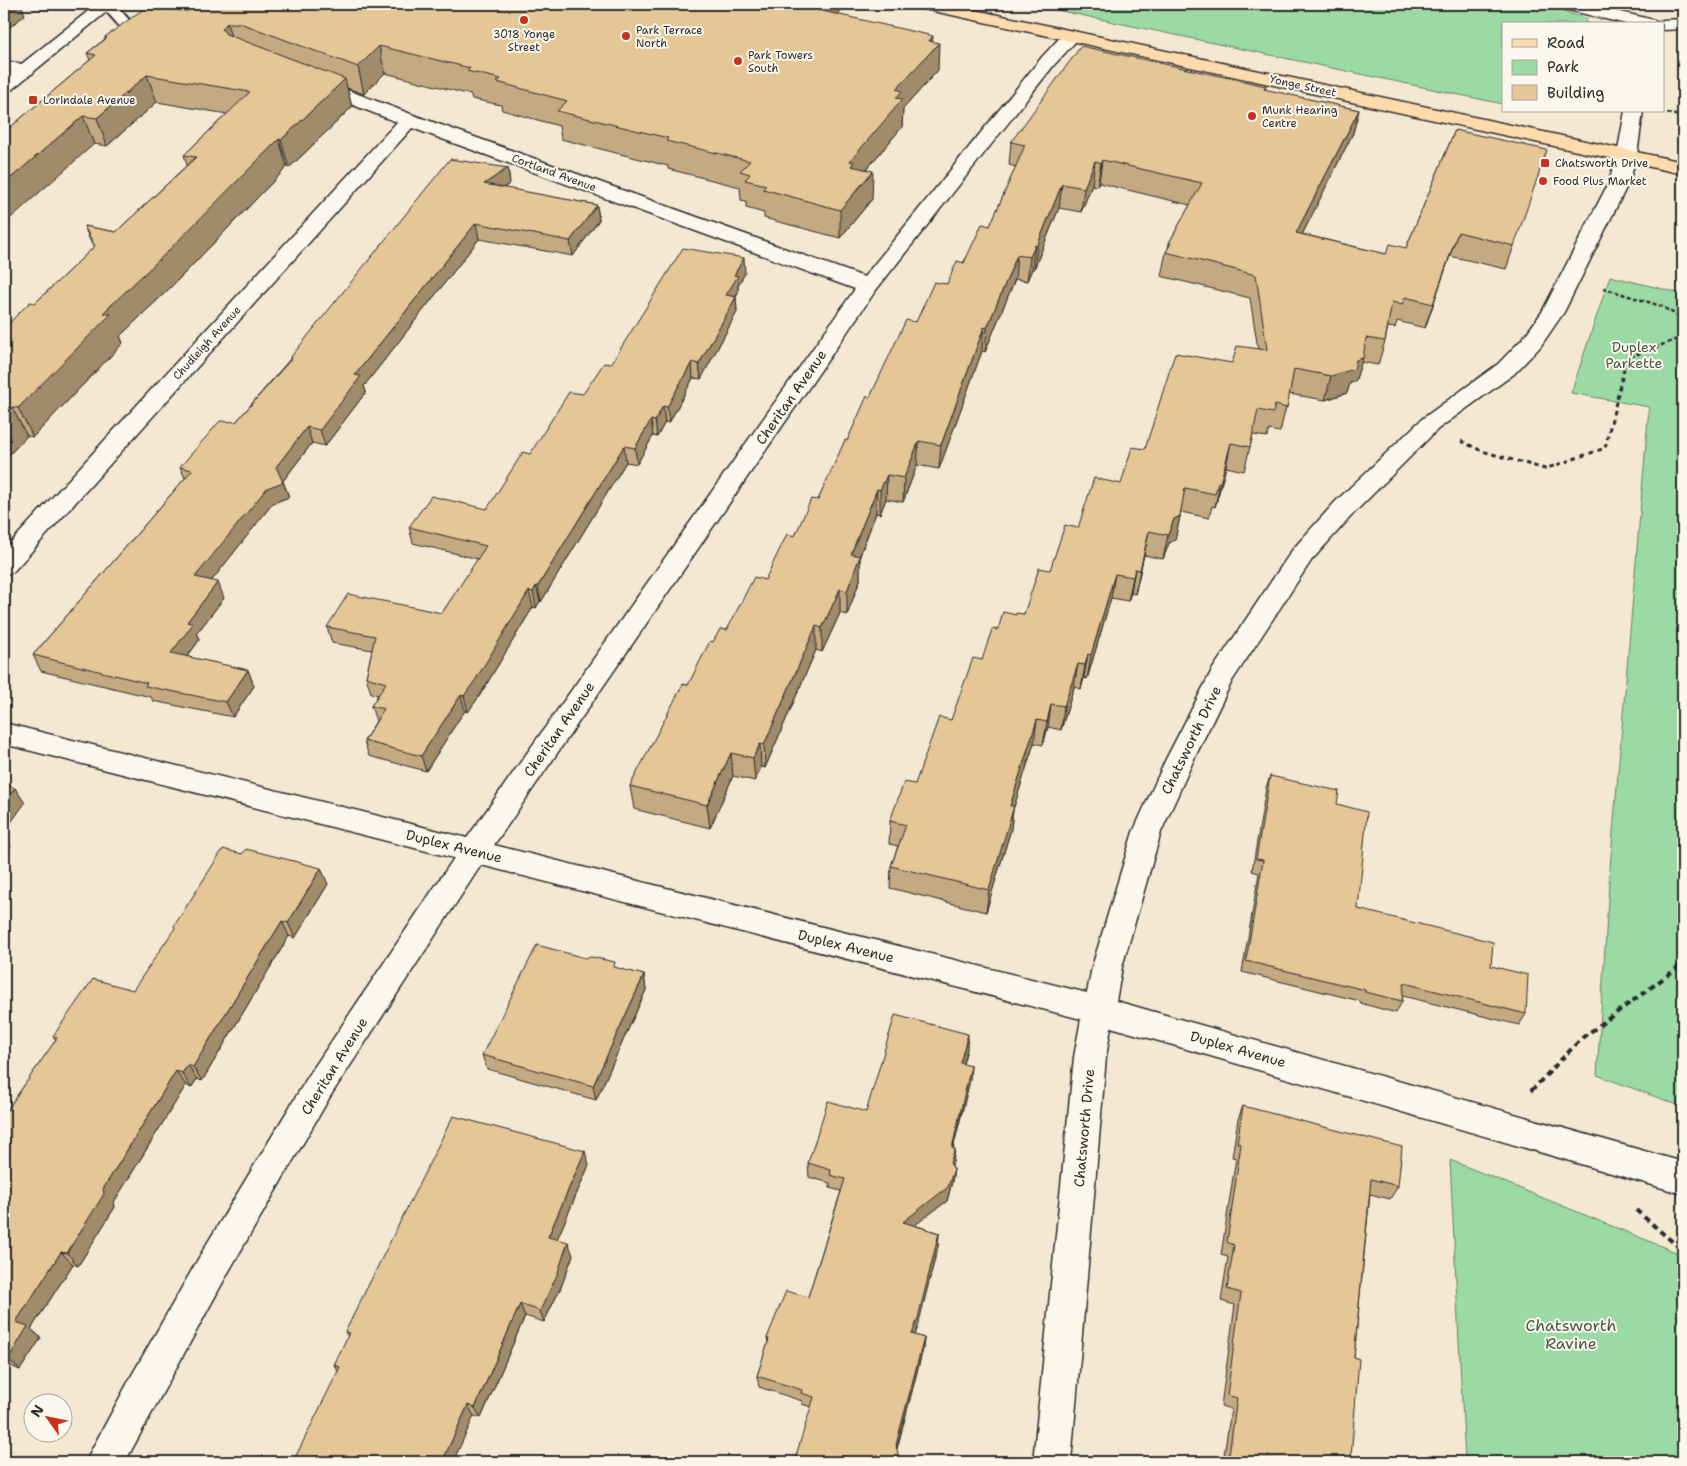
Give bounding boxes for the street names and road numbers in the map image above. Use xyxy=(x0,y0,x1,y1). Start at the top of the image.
street label: Yonge Street xyxy=(1268,72,1338,100)
street label: Cortland Avenue xyxy=(510,151,598,195)
street label: Chudleigh Avenue xyxy=(170,303,244,383)
street label: Cheritan Avenue xyxy=(752,346,830,448)
street label: Cheritan Avenue xyxy=(520,678,598,780)
street label: Chatsworth Drive xyxy=(1157,683,1225,797)
street label: Duplex Avenue xyxy=(404,825,504,867)
street label: Duplex Avenue xyxy=(796,925,896,967)
street label: Cheritan Avenue xyxy=(297,1014,371,1118)
street label: Duplex Avenue xyxy=(1188,1027,1288,1071)
street label: Chatsworth Drive xyxy=(1070,1068,1098,1188)

